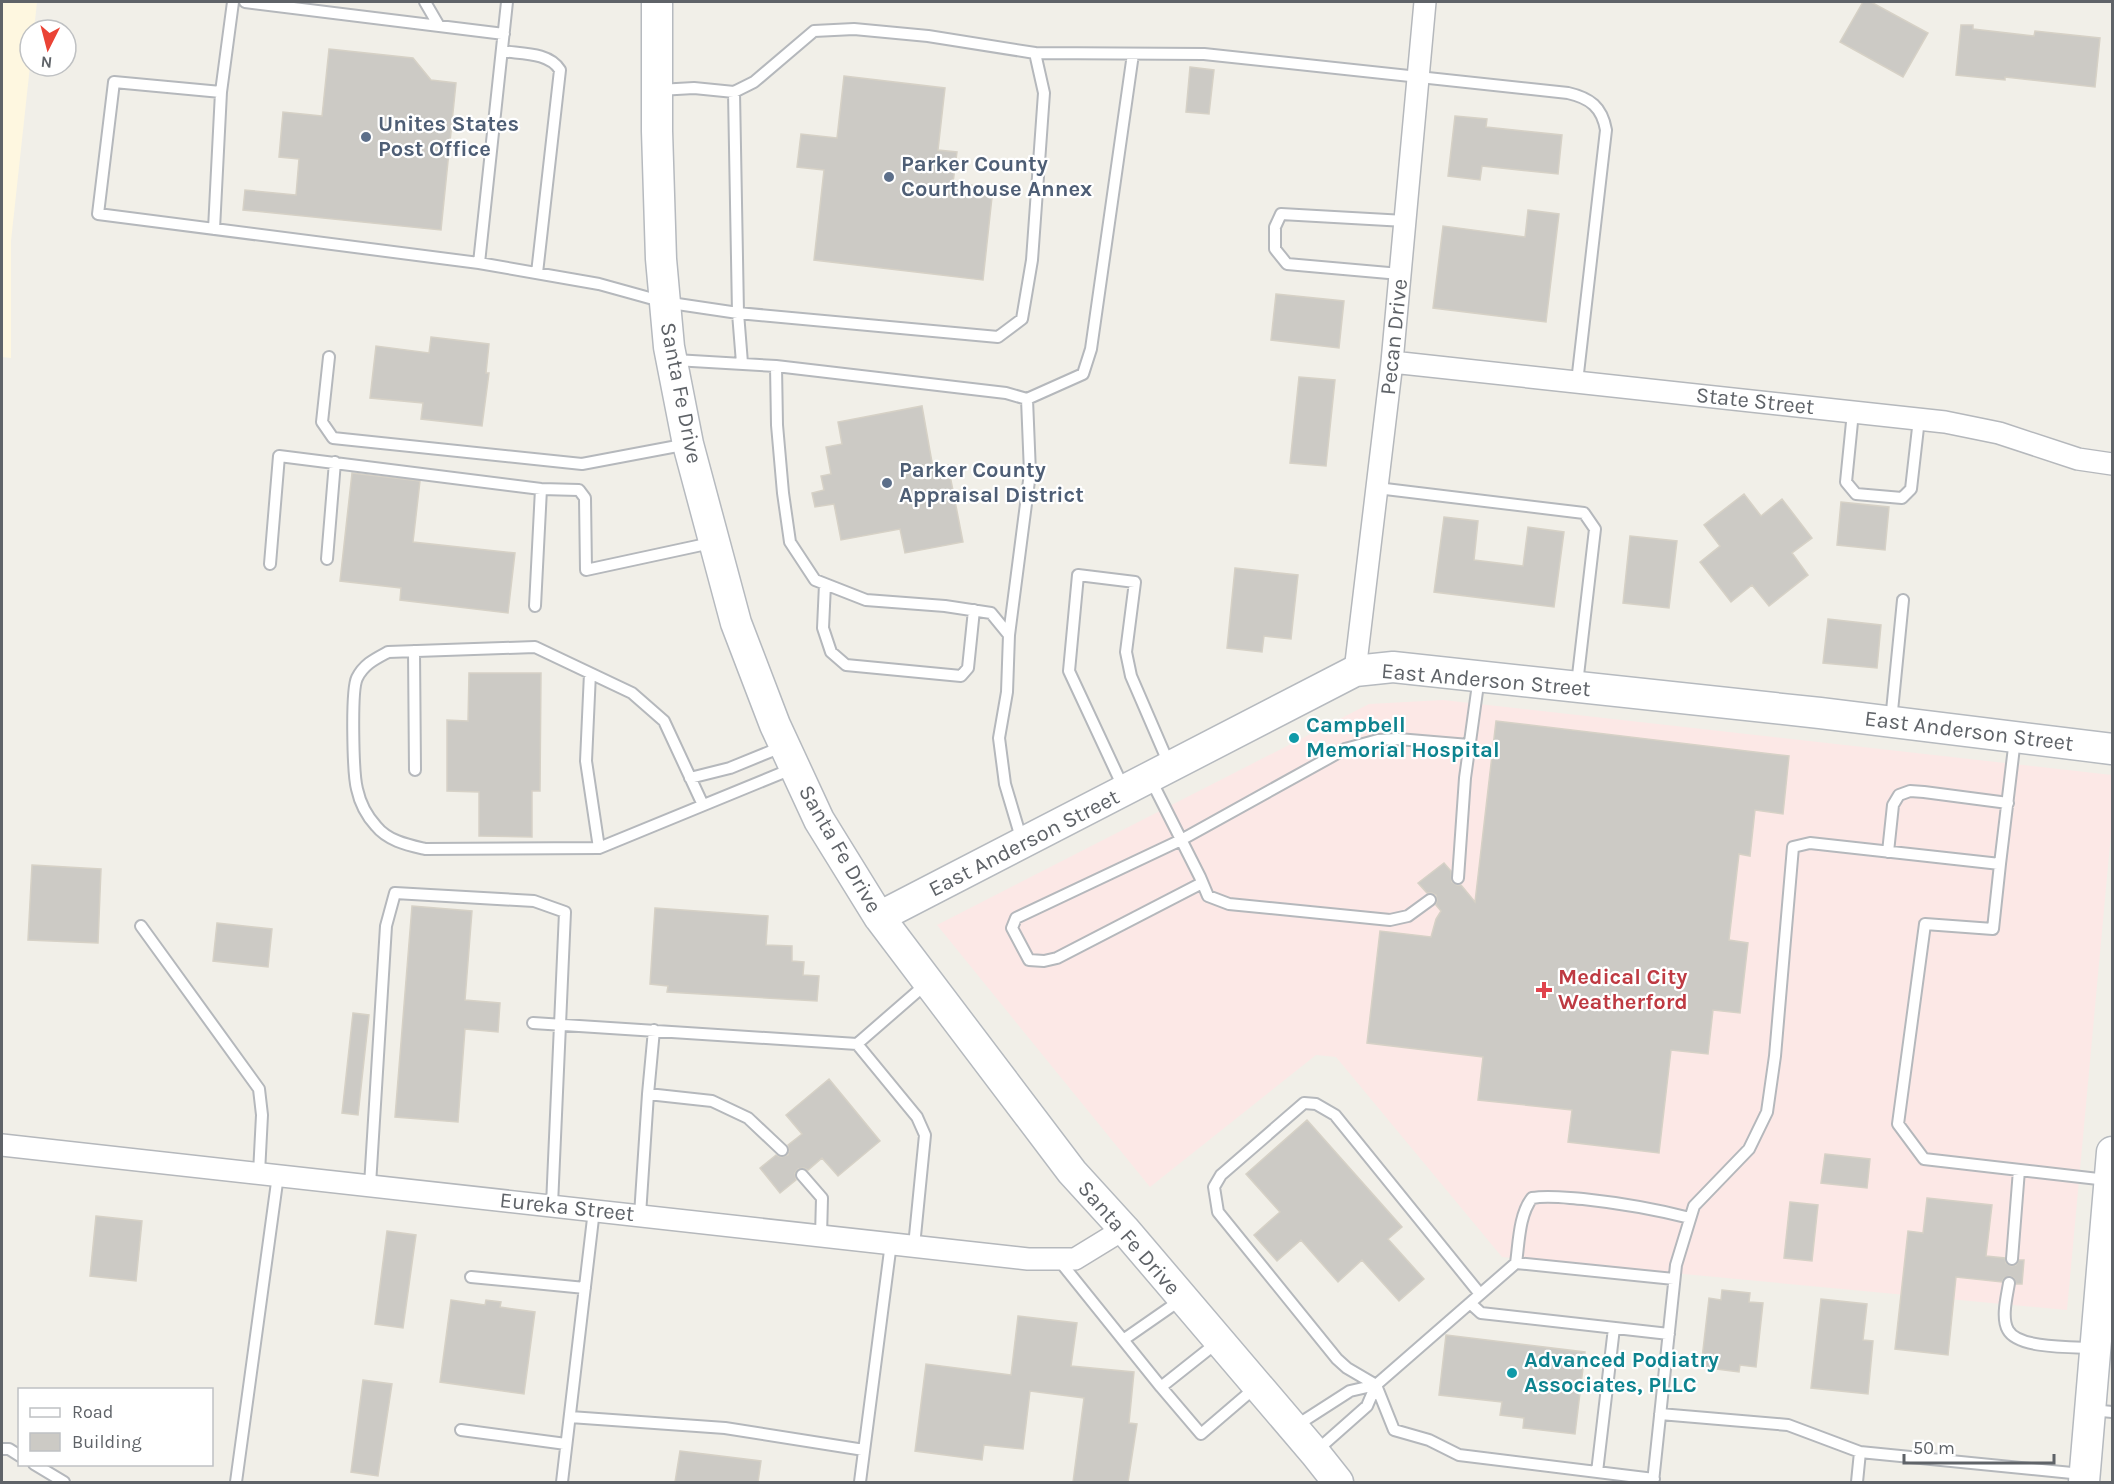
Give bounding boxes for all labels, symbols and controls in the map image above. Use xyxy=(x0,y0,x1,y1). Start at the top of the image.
north arrow xyxy=(18,18,78,78)
text: N xyxy=(40,52,53,72)
place label: Unites States Post Office xyxy=(378,111,519,162)
marker: Unites States Post Office xyxy=(359,130,373,144)
place label: Parker County Courthouse Annex xyxy=(901,151,1092,202)
marker: Parker County Courthouse Annex xyxy=(882,170,896,184)
street label: Pecan Drive xyxy=(1375,278,1413,396)
street label: Santa Fe Drive xyxy=(655,320,707,466)
street label: State Street xyxy=(1695,382,1815,420)
place label: Parker County Appraisal District xyxy=(899,457,1084,508)
marker: Parker County Appraisal District xyxy=(880,476,894,490)
street label: East Anderson Street xyxy=(1380,658,1592,702)
street label: East Anderson Street xyxy=(1863,705,2075,757)
place label: Campbell Memorial Hospital xyxy=(1306,712,1500,763)
marker: Campbell Memorial Hospital xyxy=(1287,731,1301,745)
street label: Santa Fe Drive xyxy=(793,781,887,917)
street label: East Anderson Street xyxy=(924,784,1124,902)
place label: Medical City Weatherford xyxy=(1558,964,1688,1015)
marker: Medical City Weatherford xyxy=(1535,981,1553,999)
street label: Santa Fe Drive xyxy=(1072,1175,1186,1301)
street label: Eureka Street xyxy=(498,1187,636,1227)
place label: Advanced Podiatry Associates, PLLC xyxy=(1524,1347,1719,1398)
marker: Advanced Podiatry Associates, PLLC xyxy=(1505,1366,1519,1380)
legend xyxy=(18,1388,213,1466)
text: Road xyxy=(72,1401,113,1423)
scale bar xyxy=(1904,1427,2054,1465)
text: Building xyxy=(72,1431,142,1453)
text: 50 m xyxy=(1913,1437,1955,1459)

